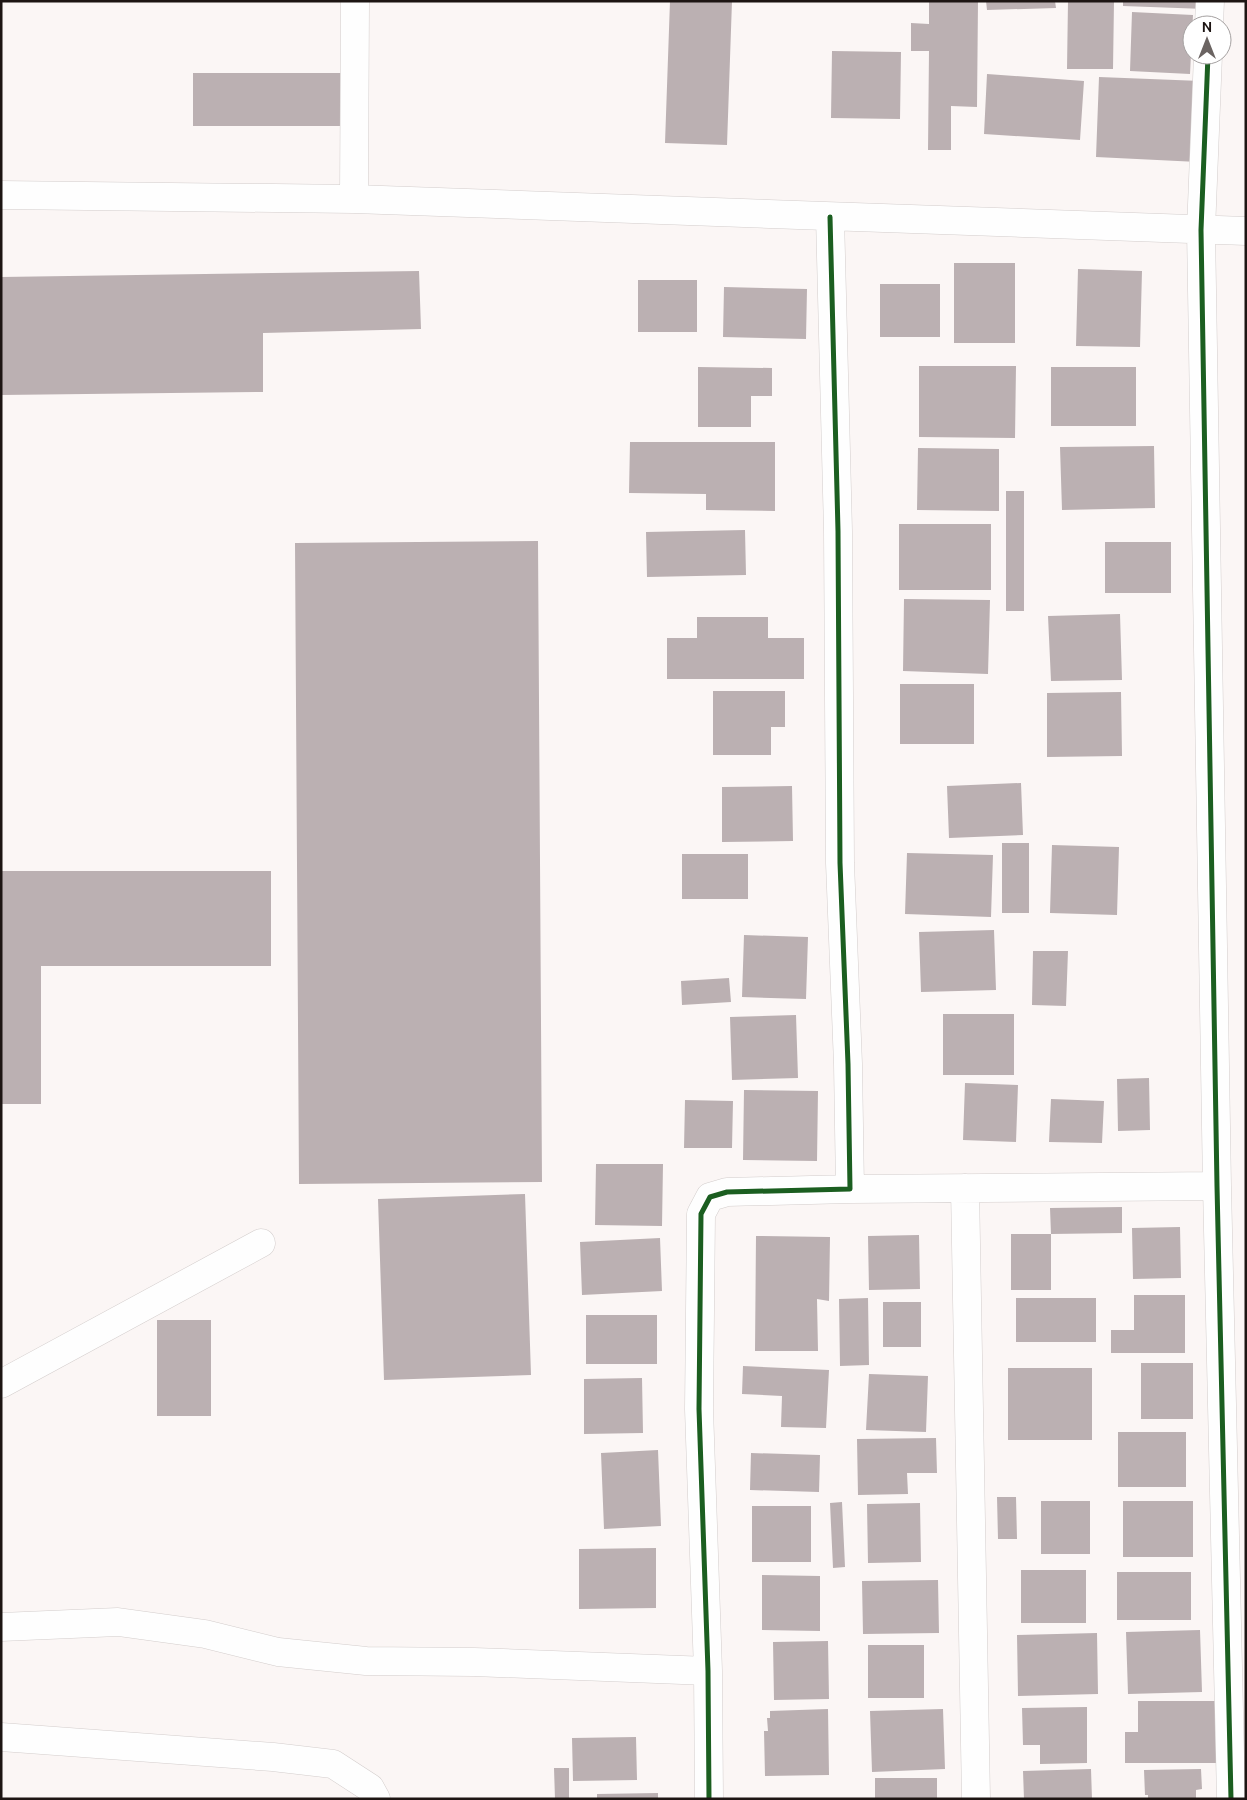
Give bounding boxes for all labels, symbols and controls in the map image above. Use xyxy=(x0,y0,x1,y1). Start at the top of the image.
north arrow xyxy=(1182,15,1232,65)
text: N xyxy=(1202,19,1212,35)

